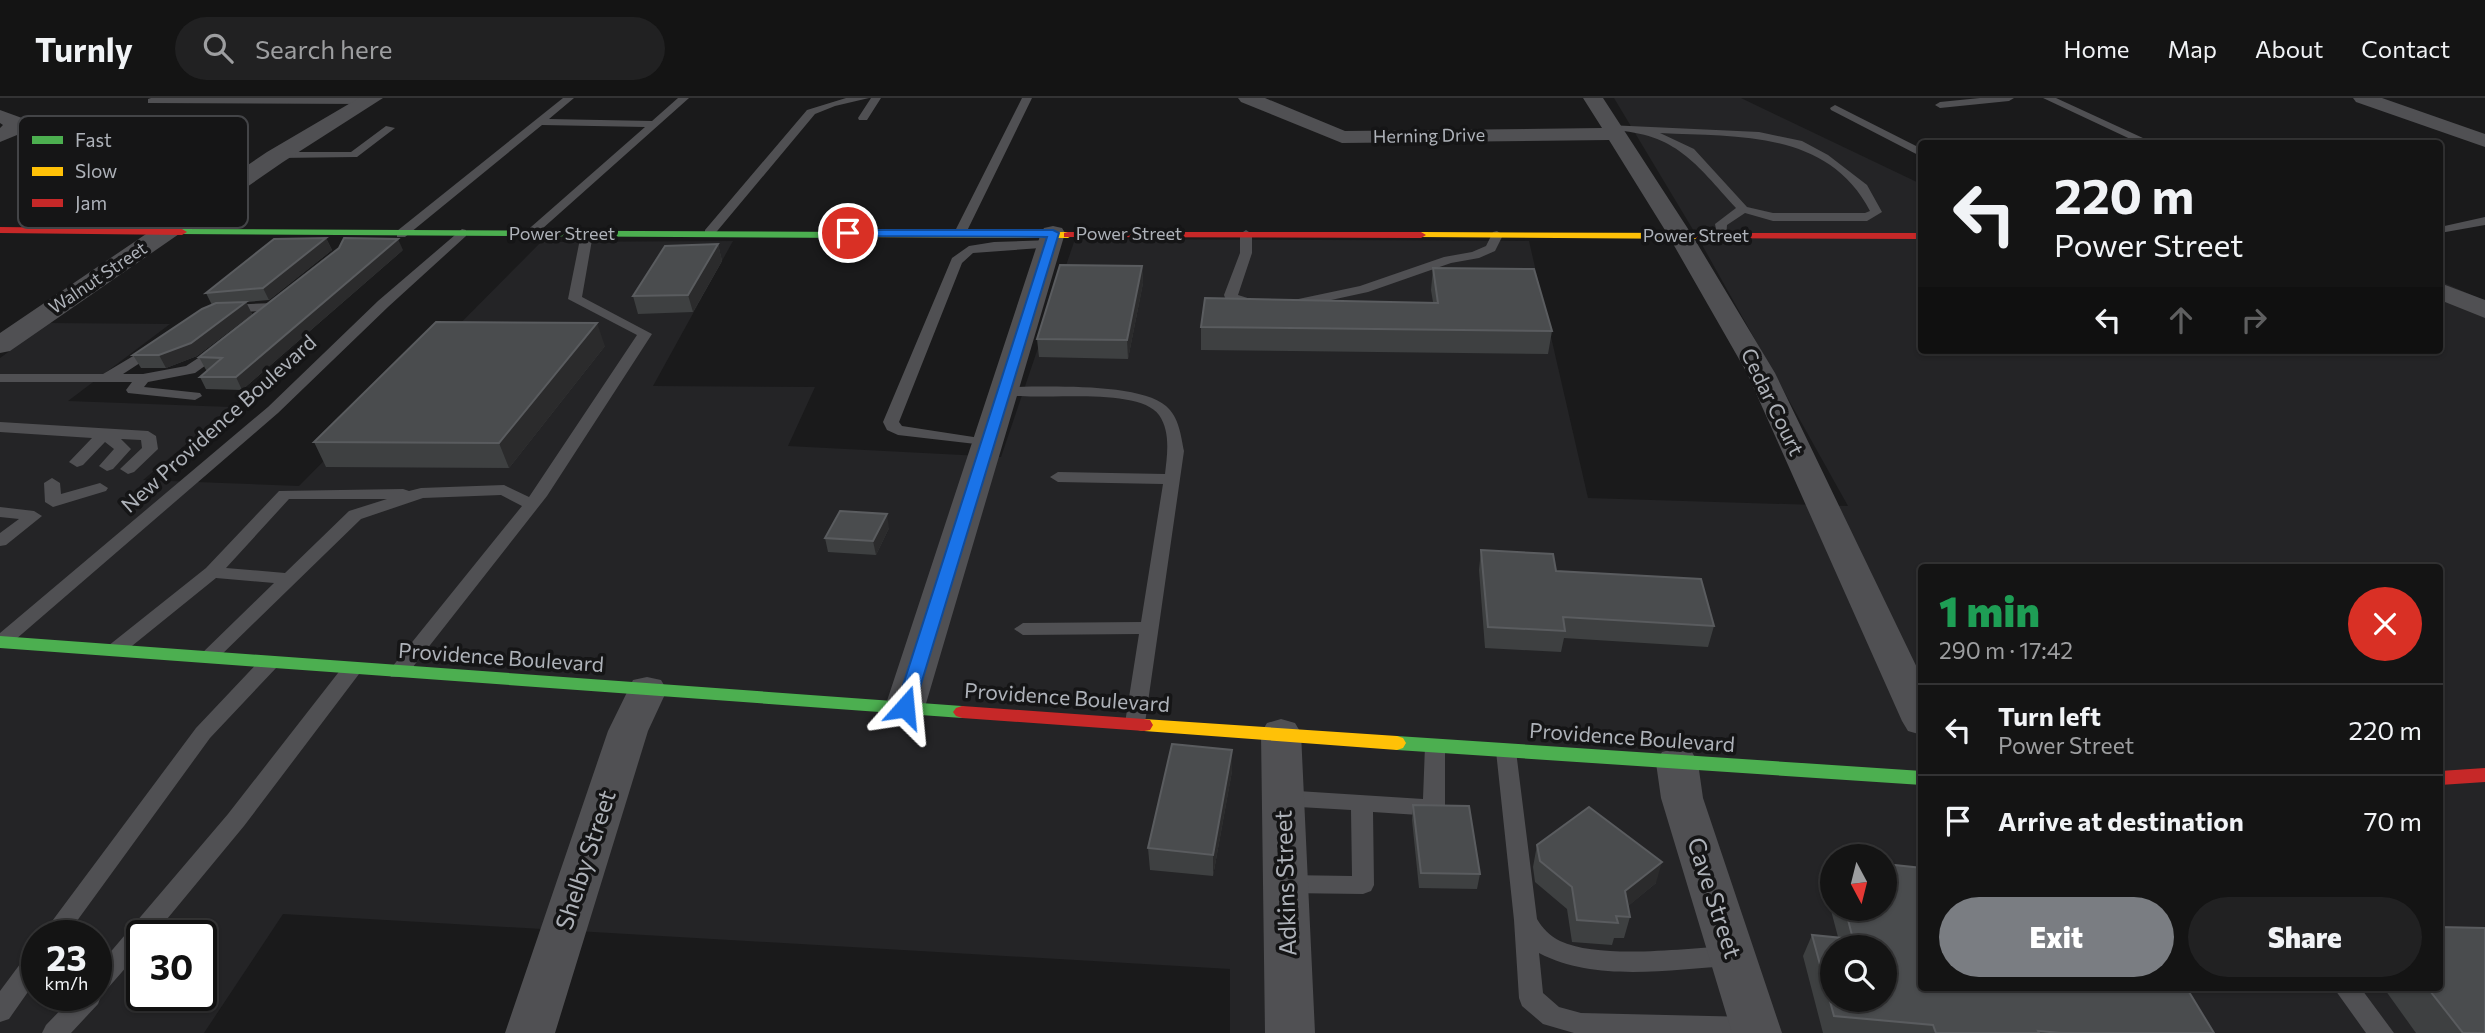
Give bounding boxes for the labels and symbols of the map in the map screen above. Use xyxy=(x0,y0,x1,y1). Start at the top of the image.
legend xyxy=(18,116,248,228)
street label: Herning Drive xyxy=(1373,123,1485,147)
text: Fast xyxy=(75,128,112,151)
text: Slow xyxy=(75,159,117,182)
text: Jam xyxy=(75,191,107,214)
pin xyxy=(818,203,878,263)
street label: Power Street xyxy=(509,222,615,244)
street label: Power Street xyxy=(1076,222,1182,244)
street label: Power Street xyxy=(1643,224,1749,246)
street label: Walnut Street xyxy=(44,236,151,318)
street label: New Providence Boulevard xyxy=(115,329,321,517)
street label: Cedar Court xyxy=(1737,343,1810,459)
street label: Providence Boulevard xyxy=(398,637,605,676)
position arrow xyxy=(868,670,942,744)
street label: Providence Boulevard xyxy=(964,677,1171,716)
street label: Providence Boulevard xyxy=(1529,717,1736,756)
street label: Shelby Street xyxy=(548,786,621,933)
street label: Adkins Street xyxy=(1267,809,1302,957)
street label: Cave Street xyxy=(1682,833,1749,962)
north arrow xyxy=(1820,844,1897,920)
speed limit sign: 30 xyxy=(126,920,217,1011)

